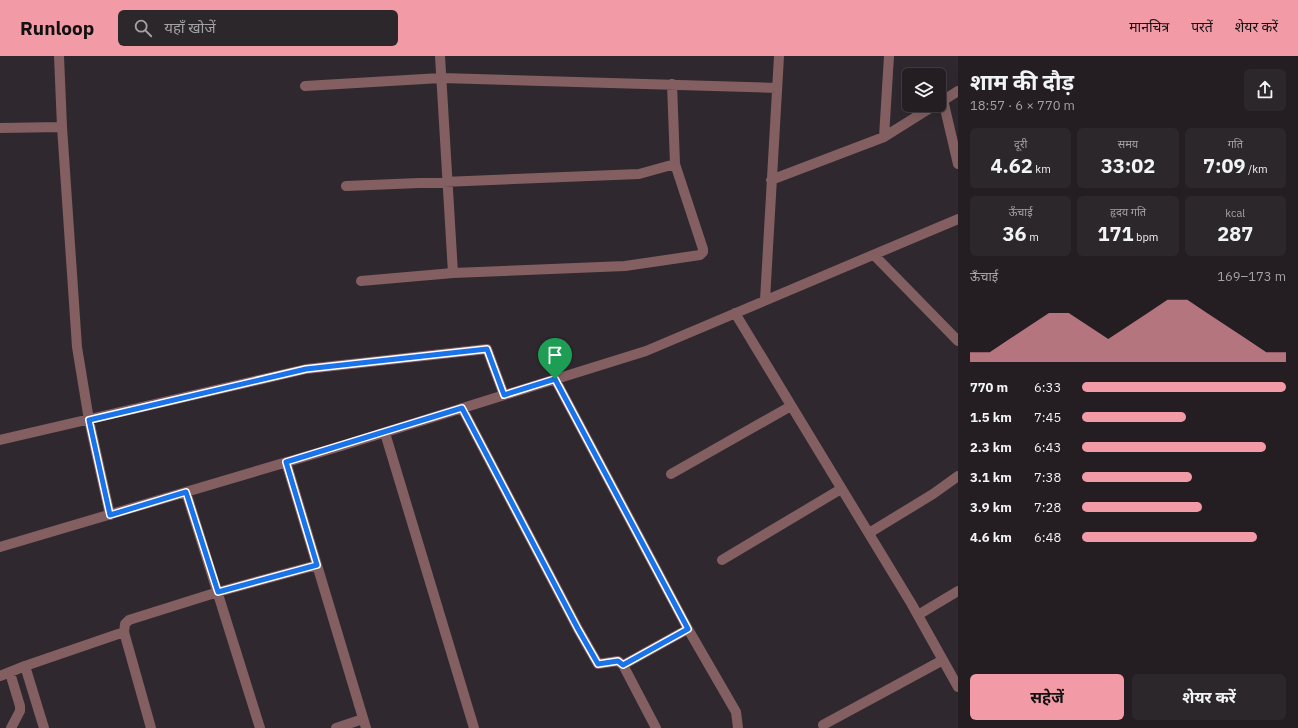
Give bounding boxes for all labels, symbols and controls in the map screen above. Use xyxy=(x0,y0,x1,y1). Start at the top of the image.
search box xyxy=(118,10,398,46)
text: Runloop xyxy=(20,16,94,40)
icon: search xyxy=(132,17,154,39)
text: यहाँ खोजें xyxy=(164,18,216,37)
text: मानचित्र xyxy=(1129,18,1169,36)
text: परतें xyxy=(1191,18,1213,36)
text: शेयर करें xyxy=(1235,18,1278,36)
text: शाम की दौड़ xyxy=(970,67,1074,96)
map controls xyxy=(902,68,946,112)
button: layers xyxy=(902,68,946,112)
button: share xyxy=(1244,69,1286,111)
text: 18:57 · 6 × 770 m xyxy=(970,97,1075,114)
text: दूरी xyxy=(1014,137,1027,151)
text: समय xyxy=(1118,137,1138,151)
text: गति xyxy=(1228,137,1243,151)
text: 4.62 xyxy=(991,152,1033,179)
text: 33:02 xyxy=(1101,152,1155,179)
text: 7:09 xyxy=(1203,152,1246,179)
text: km xyxy=(1033,162,1051,176)
text: /km xyxy=(1246,162,1268,176)
text: ऊँचाई xyxy=(1009,205,1033,219)
text: हृदय गति xyxy=(1110,205,1146,219)
text: kcal xyxy=(1225,206,1245,220)
text: 36 xyxy=(1003,220,1027,247)
text: 171 xyxy=(1098,220,1134,247)
text: 287 xyxy=(1217,220,1253,247)
text: m xyxy=(1027,230,1039,244)
text: bpm xyxy=(1134,230,1158,244)
text: ऊँचाई xyxy=(970,268,998,285)
text: 169–173 m xyxy=(1217,268,1286,285)
pin xyxy=(538,338,572,379)
icon: arrive xyxy=(544,344,566,366)
text: 770 m xyxy=(970,379,1008,396)
text: 6:33 xyxy=(1034,379,1061,396)
text: 1.5 km xyxy=(970,409,1012,426)
text: 7:45 xyxy=(1034,409,1061,426)
text: 2.3 km xyxy=(970,439,1012,456)
text: 6:43 xyxy=(1034,439,1061,456)
text: 3.1 km xyxy=(970,469,1012,486)
text: 7:38 xyxy=(1034,469,1061,486)
text: 3.9 km xyxy=(970,499,1012,516)
text: 7:28 xyxy=(1034,499,1061,516)
text: 4.6 km xyxy=(970,529,1012,546)
text: 6:48 xyxy=(1034,529,1061,546)
button: सहेजें xyxy=(970,674,1124,720)
button: शेयर करें xyxy=(1132,674,1286,720)

